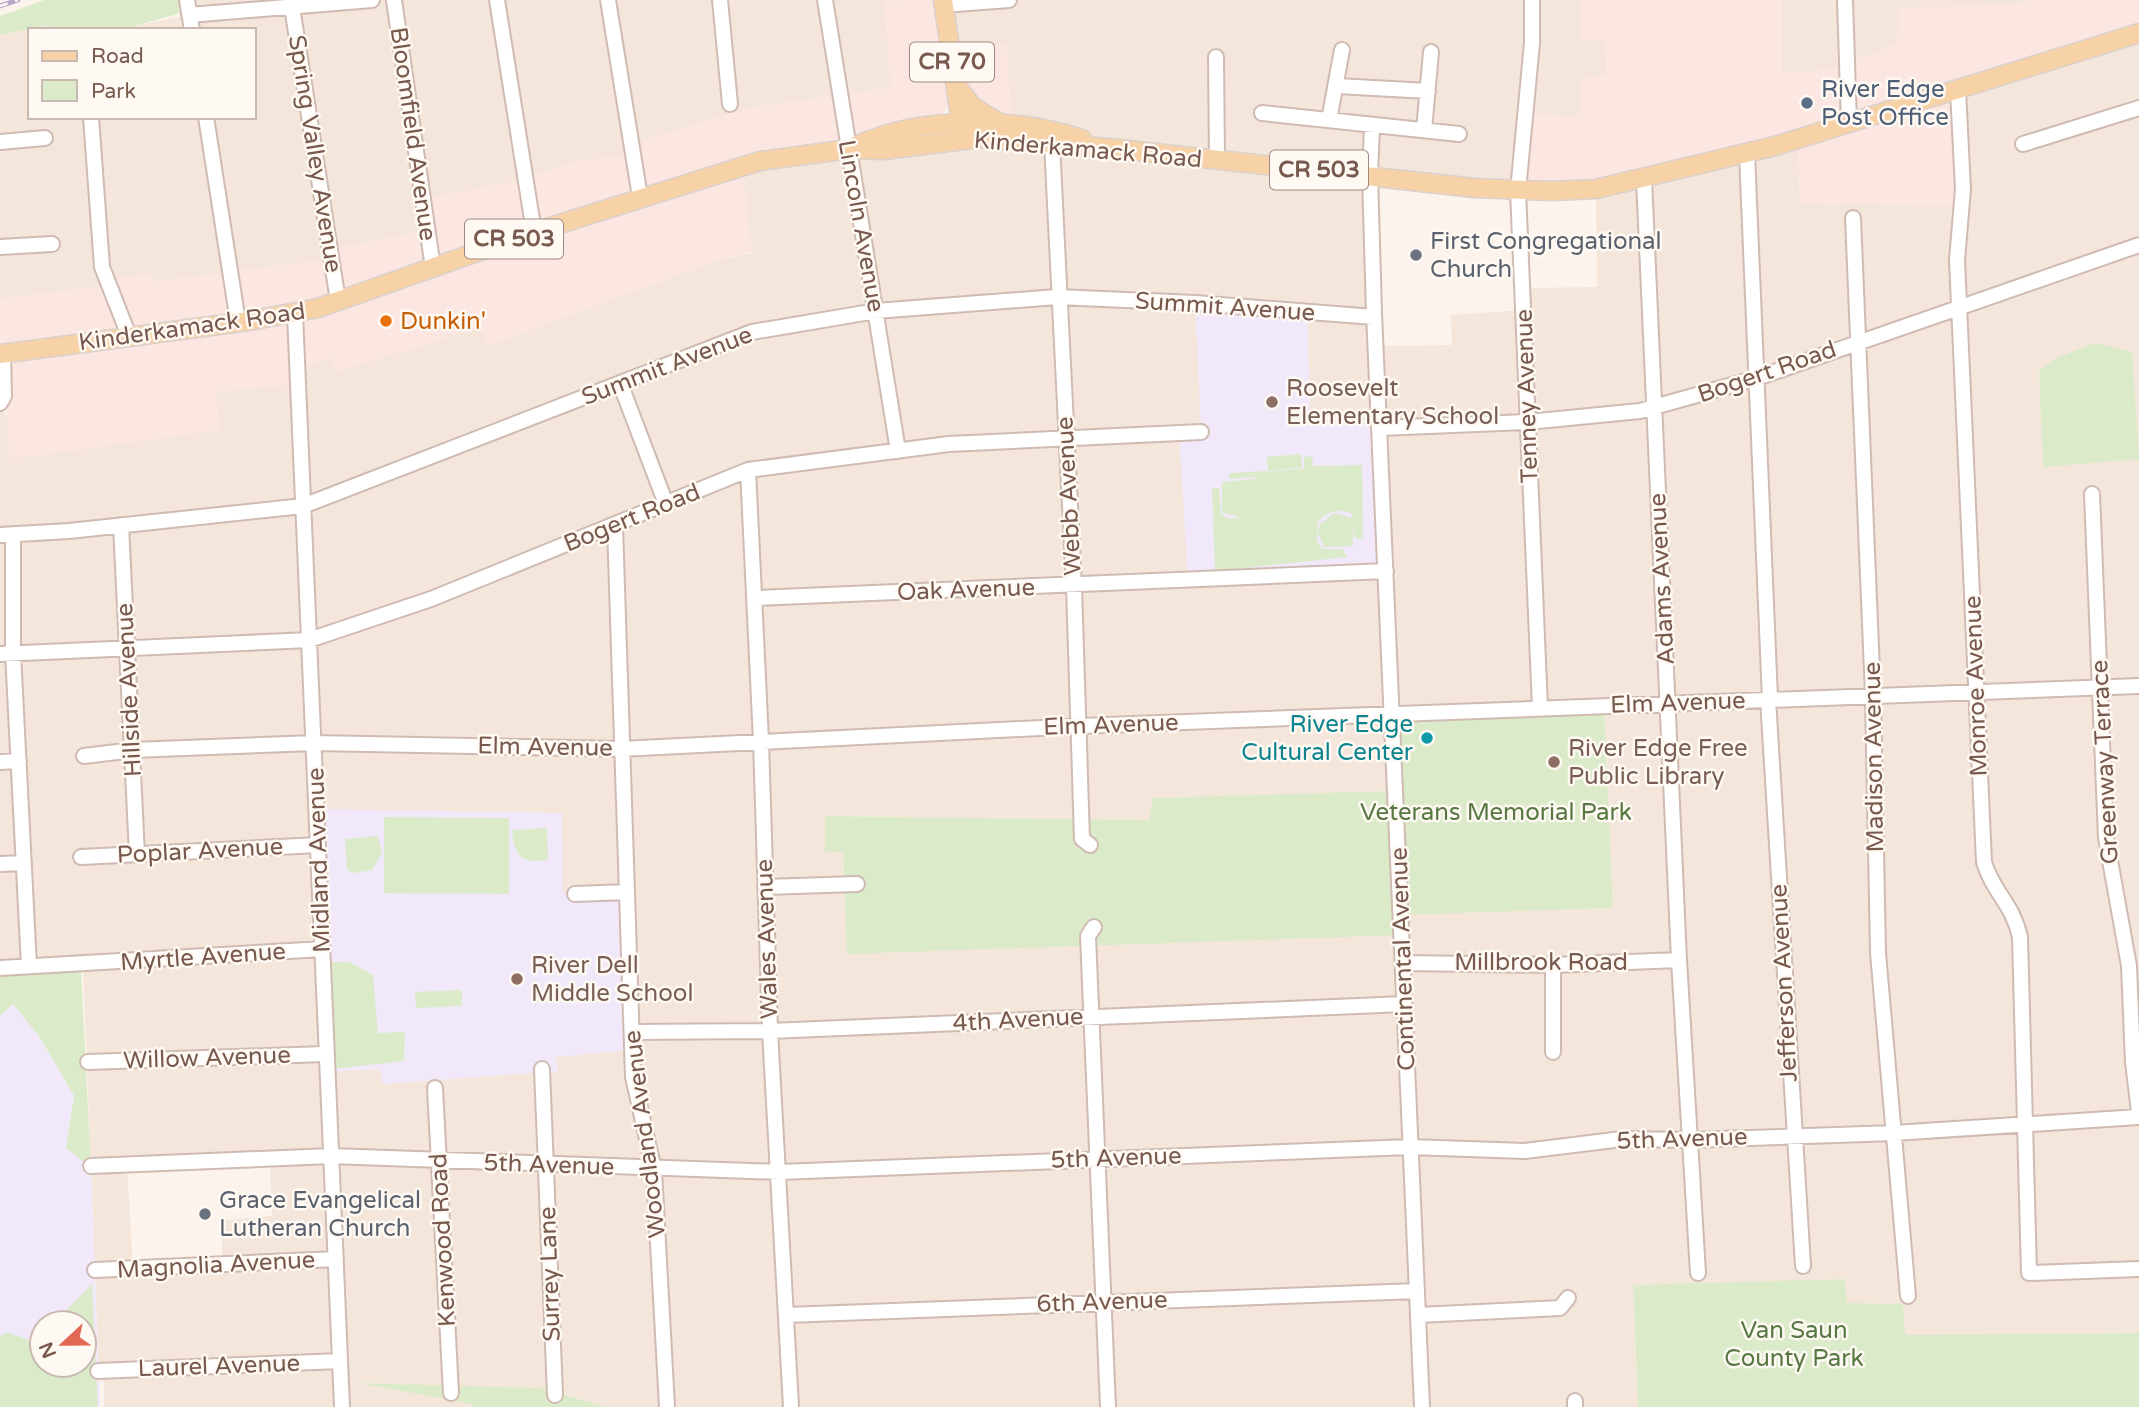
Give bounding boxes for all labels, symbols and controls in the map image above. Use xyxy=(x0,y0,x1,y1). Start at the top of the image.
street label: Bloomfield Avenue xyxy=(384,25,442,243)
legend xyxy=(28,28,256,119)
street label: Spring Valley Avenue xyxy=(282,33,348,275)
road number: CR 70 xyxy=(910,43,994,82)
text: Road xyxy=(91,44,144,69)
place label: River Edge Post Office xyxy=(1821,75,1949,132)
text: Park xyxy=(91,79,136,104)
marker: River Edge Post Office xyxy=(1799,95,1815,111)
street label: Kinderkamack Road xyxy=(973,126,1203,174)
street label: Lincoln Avenue xyxy=(832,138,890,314)
road number: CR 503 xyxy=(1270,150,1368,190)
road number: CR 503 xyxy=(465,220,563,258)
place label: First Congregational Church xyxy=(1430,227,1662,284)
marker: First Congregational Church xyxy=(1408,247,1424,263)
street label: Summit Avenue xyxy=(1134,286,1316,328)
street label: Kinderkamack Road xyxy=(77,297,307,357)
place label: Dunkin' xyxy=(400,307,486,336)
street label: Tenney Avenue xyxy=(1509,308,1545,484)
marker: Dunkin' xyxy=(378,313,394,329)
street label: Summit Avenue xyxy=(578,320,756,412)
street label: Bogert Road xyxy=(1694,335,1840,409)
place label: Roosevelt Elementary School xyxy=(1286,374,1499,431)
marker: Roosevelt Elementary School xyxy=(1264,394,1280,410)
street label: Webb Avenue xyxy=(1050,416,1088,576)
street label: Bogert Road xyxy=(559,477,705,559)
street label: Adams Avenue xyxy=(1643,492,1681,666)
street label: Oak Avenue xyxy=(897,573,1035,607)
street label: Monroe Avenue xyxy=(1958,595,1994,777)
street label: Hillside Avenue xyxy=(110,602,148,778)
street label: Greenway Terrace xyxy=(2085,659,2125,865)
street label: Madison Avenue xyxy=(1858,661,1890,853)
street label: Elm Avenue xyxy=(1610,686,1746,720)
street label: Elm Avenue xyxy=(1043,708,1179,742)
place label: River Edge Cultural Center xyxy=(1241,710,1414,767)
marker: River Edge Cultural Center xyxy=(1419,730,1435,746)
street label: Elm Avenue xyxy=(477,731,613,763)
place label: River Edge Free Public Library xyxy=(1568,734,1748,791)
marker: River Edge Free Public Library xyxy=(1546,754,1562,770)
street label: Midland Avenue xyxy=(301,767,337,953)
park label: Veterans Memorial Park xyxy=(1360,798,1632,827)
street label: Poplar Avenue xyxy=(116,832,284,870)
street label: Continental Avenue xyxy=(1385,847,1421,1071)
street label: Wales Avenue xyxy=(750,859,784,1019)
street label: Jefferson Avenue xyxy=(1764,883,1804,1083)
street label: Myrtle Avenue xyxy=(119,937,287,977)
street label: Millbrook Road xyxy=(1454,948,1628,977)
place label: River Dell Middle School xyxy=(531,951,693,1008)
marker: River Dell Middle School xyxy=(509,971,525,987)
street label: 4th Avenue xyxy=(952,1002,1084,1038)
street label: Woodland Avenue xyxy=(618,1029,672,1239)
street label: Willow Avenue xyxy=(123,1041,291,1075)
street label: 5th Avenue xyxy=(1616,1122,1748,1156)
street label: 5th Avenue xyxy=(1050,1141,1182,1175)
street label: 5th Avenue xyxy=(483,1148,615,1182)
street label: Kenwood Road xyxy=(424,1152,462,1328)
place label: Grace Evangelical Lutheran Church xyxy=(219,1186,421,1243)
marker: Grace Evangelical Lutheran Church xyxy=(197,1206,213,1222)
street label: Surrey Lane xyxy=(533,1206,567,1342)
street label: Magnolia Avenue xyxy=(116,1245,316,1285)
street label: 6th Avenue xyxy=(1036,1285,1168,1319)
north arrow xyxy=(28,1309,98,1379)
park label: Van Saun County Park xyxy=(1724,1316,1864,1373)
text: N xyxy=(35,1339,61,1361)
street label: Laurel Avenue xyxy=(137,1349,301,1383)

